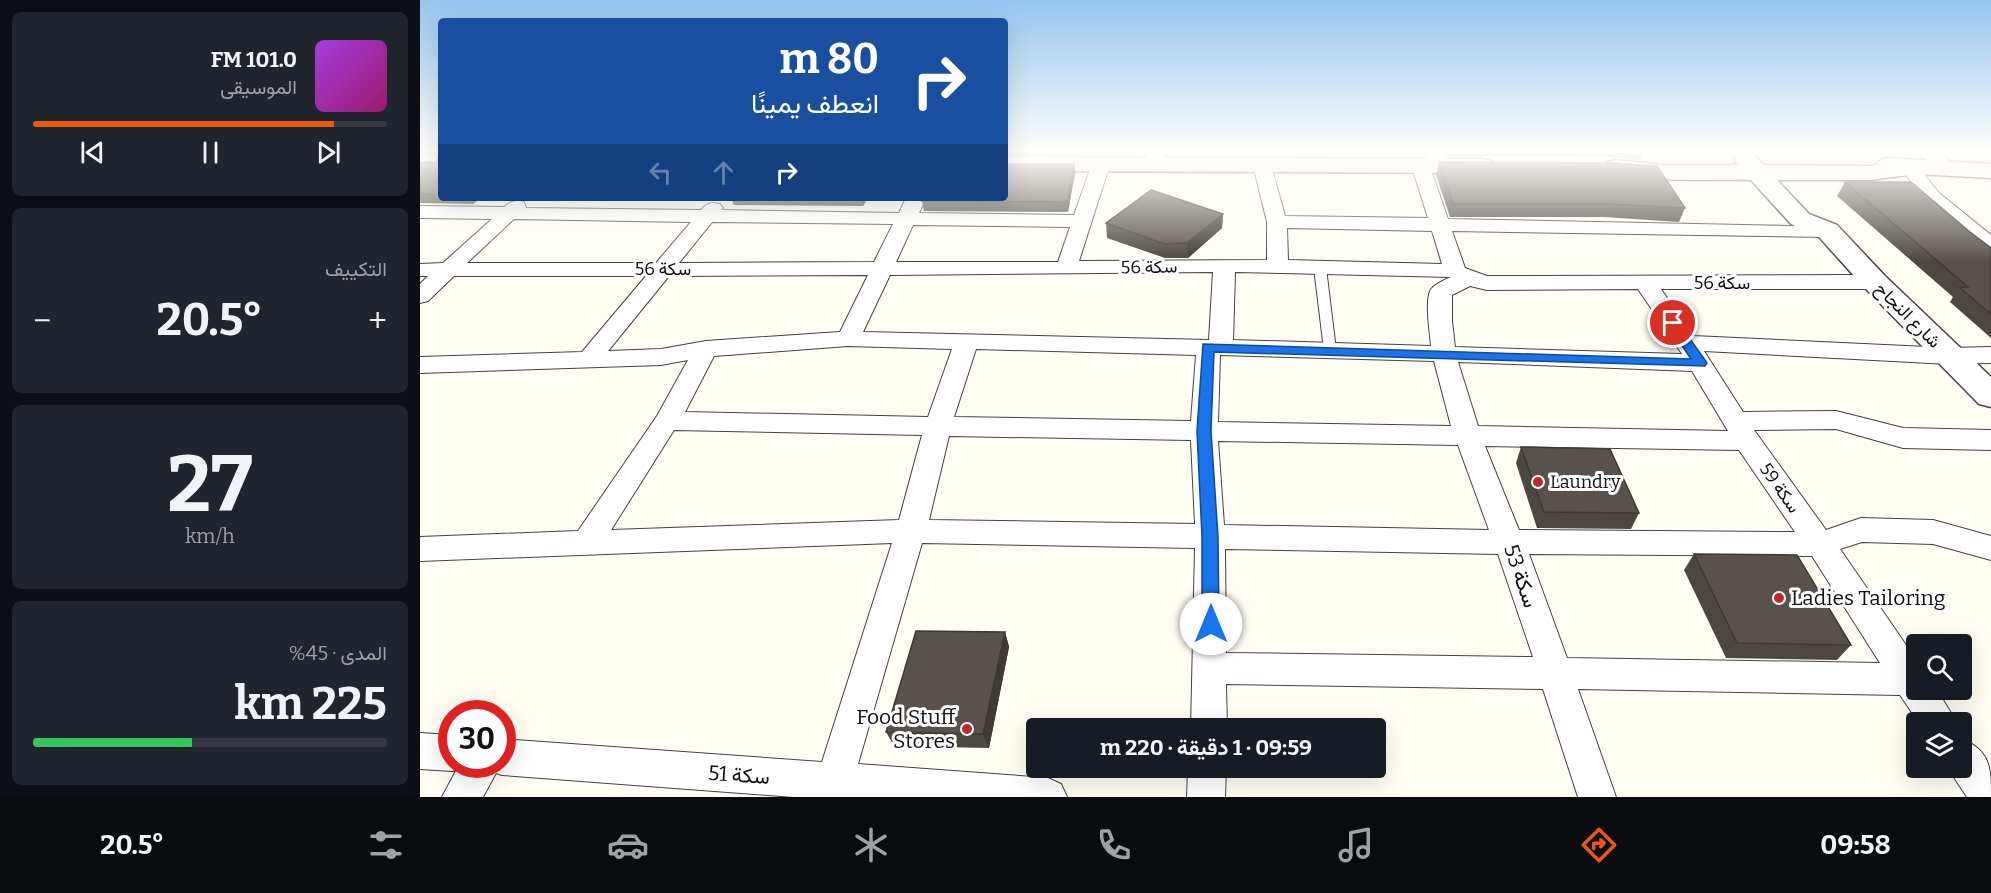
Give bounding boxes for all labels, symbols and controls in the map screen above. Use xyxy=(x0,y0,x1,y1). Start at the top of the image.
text: 80 m xyxy=(779,34,879,84)
icon: right xyxy=(900,42,978,120)
text: 101.0 FM xyxy=(211,46,297,73)
text: الموسيقى xyxy=(220,75,297,99)
text: انعطف يمينًا xyxy=(751,88,879,120)
icon: previous xyxy=(76,136,109,169)
icon: pause xyxy=(194,136,227,169)
icon: next xyxy=(312,136,345,169)
icon: left xyxy=(644,156,677,189)
icon: ahead xyxy=(707,156,740,189)
icon: right xyxy=(770,156,803,189)
street label: سكة 56 xyxy=(1121,256,1177,278)
text: التكييف xyxy=(325,257,387,281)
street label: سكة 56 xyxy=(635,258,691,280)
street label: سكة 56 xyxy=(1694,272,1750,294)
street label: شارع النجاح xyxy=(1870,277,1946,353)
text: 20.5° xyxy=(157,293,263,347)
pin xyxy=(1647,297,1698,348)
text: − xyxy=(33,301,51,341)
text: + xyxy=(368,301,387,341)
icon: arrive xyxy=(1656,306,1689,339)
text: 27 xyxy=(167,438,253,532)
street label: سكة 59 xyxy=(1755,459,1805,517)
place label: Laundry xyxy=(1550,471,1621,493)
marker: Laundry xyxy=(1531,475,1545,489)
text: km/h xyxy=(185,524,235,548)
street label: سكة 53 xyxy=(1498,541,1544,611)
place label: Ladies Tailoring xyxy=(1791,585,1946,611)
marker: Ladies Tailoring xyxy=(1772,591,1786,605)
position arrow xyxy=(1179,592,1243,656)
map controls xyxy=(1906,634,1972,778)
button: search xyxy=(1906,634,1972,700)
text: المدى · 45% xyxy=(289,641,387,665)
text: 225 km xyxy=(235,677,387,731)
speed limit sign: 30 xyxy=(438,700,516,778)
place label: Food Stuff Stores xyxy=(856,704,957,754)
button: layers xyxy=(1906,712,1972,778)
marker: Food Stuff Stores xyxy=(960,722,974,736)
text: 09:59 · 1 دقيقة · 220 m xyxy=(1100,734,1312,761)
street label: سكة 51 xyxy=(707,760,771,790)
icon: filters xyxy=(365,824,407,866)
icon: car xyxy=(607,824,649,866)
icon: climate xyxy=(850,824,892,866)
icon: phone xyxy=(1093,824,1135,866)
icon: music xyxy=(1335,824,1377,866)
icon: directions xyxy=(1578,824,1620,866)
text: 20.5° xyxy=(100,829,164,861)
text: 09:58 xyxy=(1820,829,1891,861)

